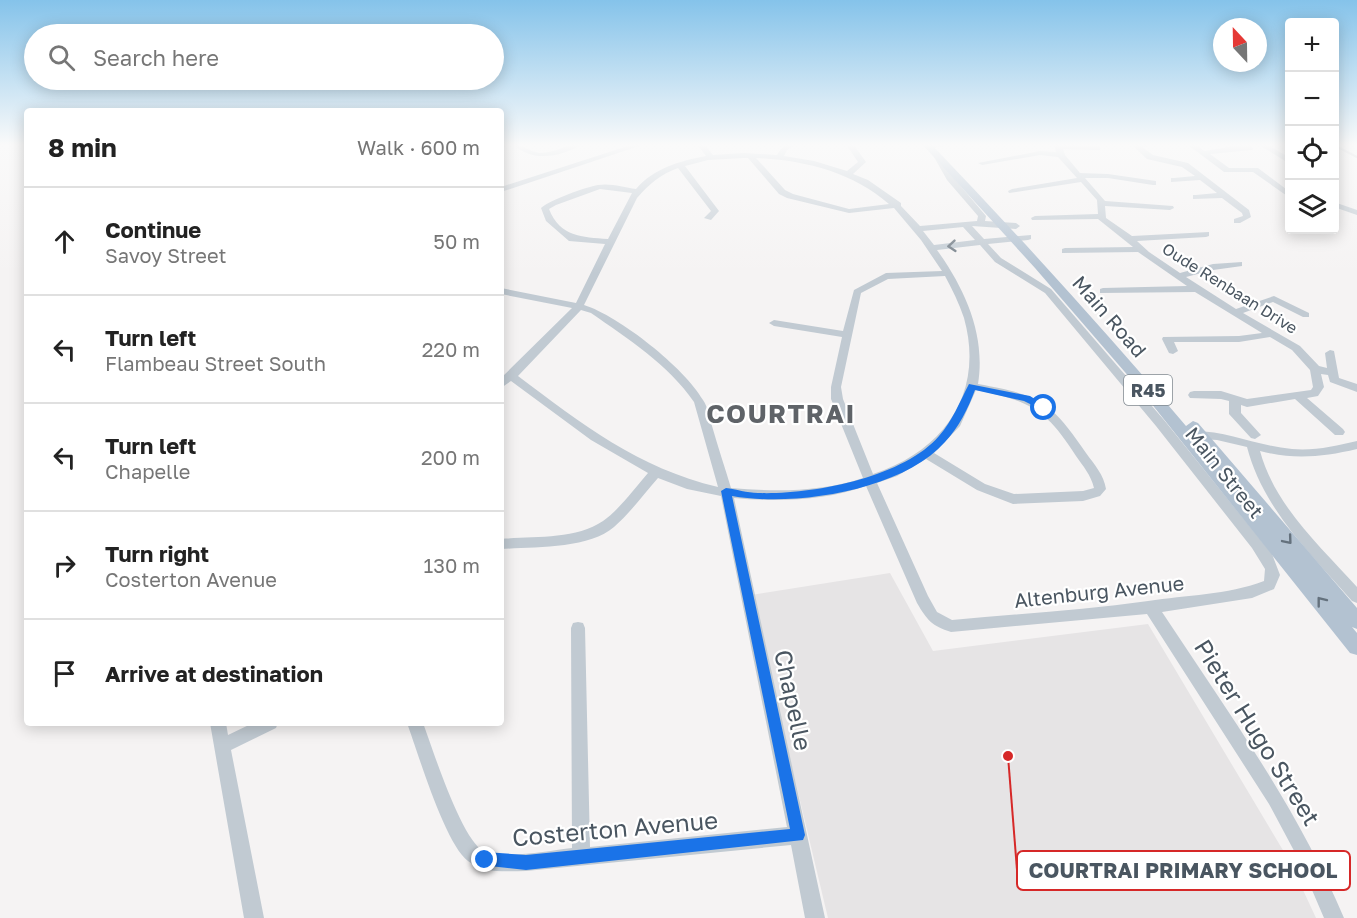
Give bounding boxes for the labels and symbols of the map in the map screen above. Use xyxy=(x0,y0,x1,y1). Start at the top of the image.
north arrow xyxy=(1213,18,1267,72)
street label: Oude Renbaan Drive xyxy=(1159,238,1301,338)
one-way arrow xyxy=(948,239,957,252)
street label: Main Road xyxy=(1068,270,1152,362)
road number: R45 xyxy=(1124,375,1172,405)
route start xyxy=(1030,394,1056,420)
district label: COURTRAI xyxy=(706,398,856,429)
street label: Main Street xyxy=(1181,422,1269,522)
one-way arrow xyxy=(1281,533,1292,544)
street label: Altenburg Avenue xyxy=(1013,570,1185,612)
one-way arrow xyxy=(1317,597,1328,608)
street label: Pieter Hugo Street xyxy=(1189,634,1327,830)
street label: Chapelle xyxy=(769,647,819,753)
street label: Costerton Avenue xyxy=(511,805,719,851)
route end xyxy=(471,846,497,872)
callout: COURTRAI PRIMARY SCHOOL xyxy=(1017,851,1350,890)
text: COURTRAI PRIMARY SCHOOL xyxy=(1028,857,1338,883)

